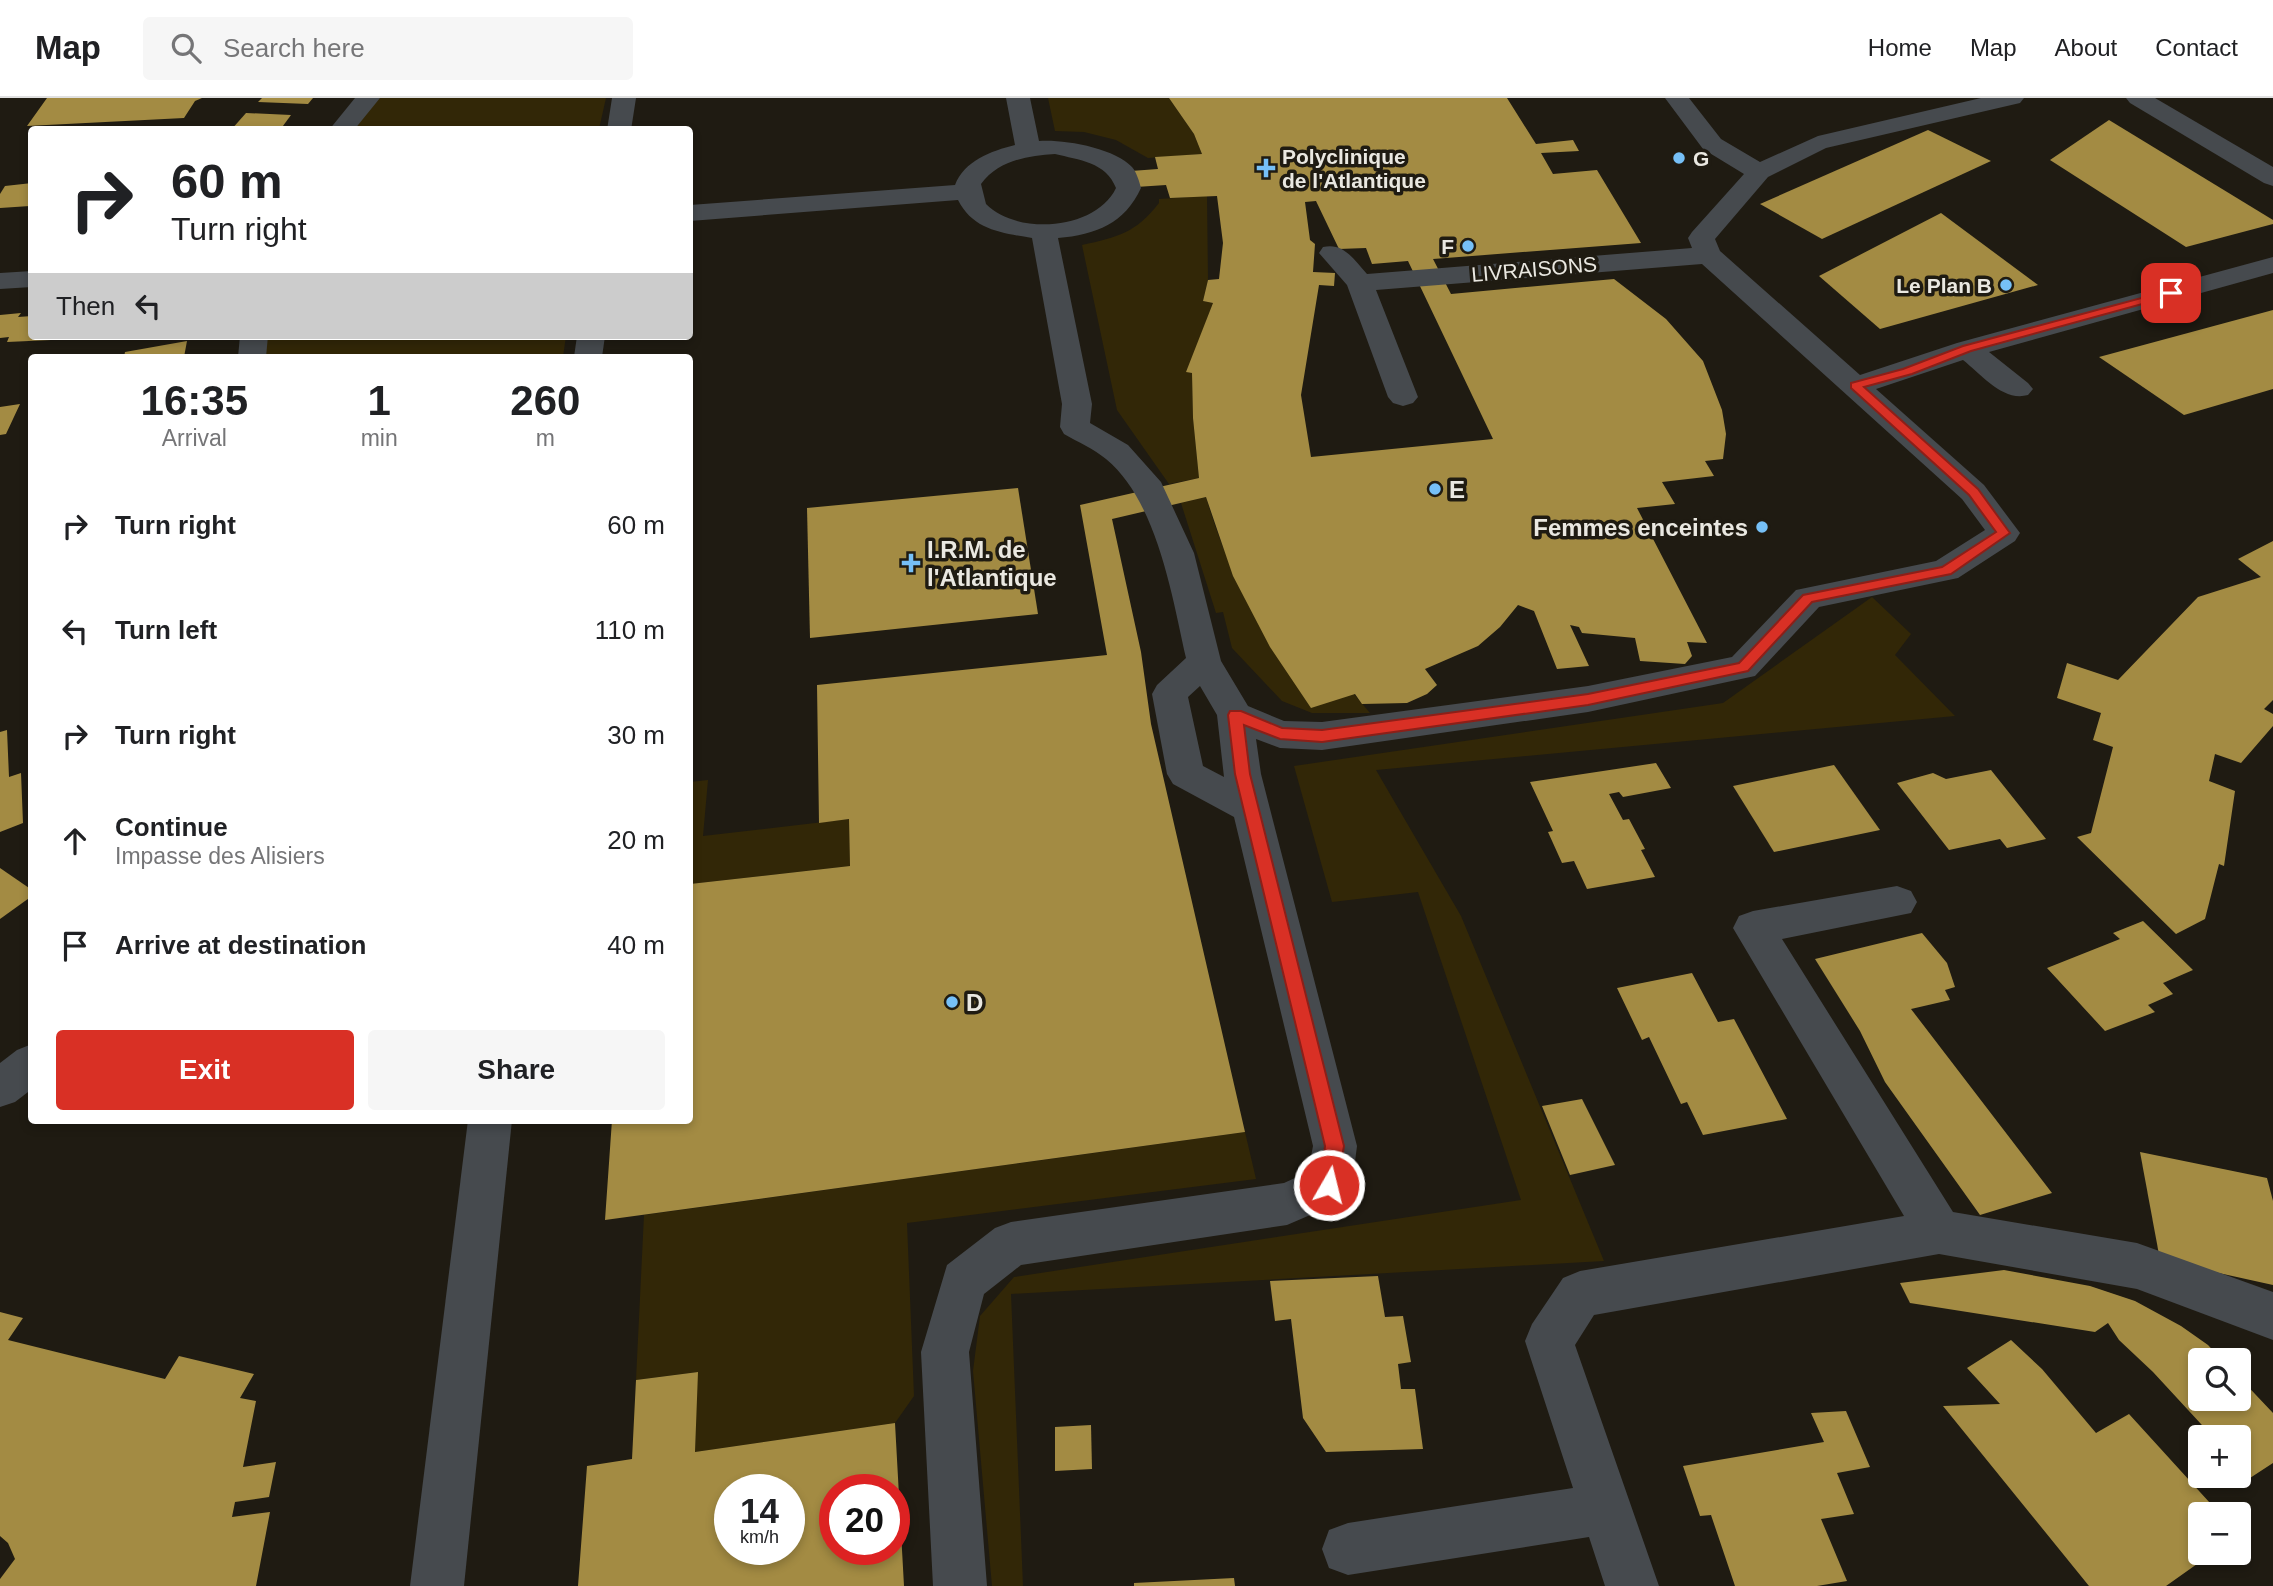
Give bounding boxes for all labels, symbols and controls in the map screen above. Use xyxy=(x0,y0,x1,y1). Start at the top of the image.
search box xyxy=(143,17,633,80)
text: Map xyxy=(35,29,101,66)
icon: search xyxy=(167,29,205,67)
text: Search here xyxy=(223,33,365,63)
text: Home xyxy=(1868,34,1932,61)
text: Map xyxy=(1970,34,2017,61)
text: About xyxy=(2055,34,2117,61)
text: Contact xyxy=(2155,34,2238,61)
place label: Polyclinique de l'Atlantique xyxy=(1282,145,1426,192)
place label: G xyxy=(1693,147,1709,170)
marker: G xyxy=(1671,150,1687,166)
icon: right xyxy=(56,154,147,245)
text: 60 m xyxy=(171,154,283,208)
marker: Polyclinique de l'Atlantique xyxy=(1256,158,1276,178)
text: Turn right xyxy=(171,211,307,247)
place label: F xyxy=(1441,235,1454,258)
marker: F xyxy=(1460,238,1476,254)
street label: LIVRAISONS xyxy=(1470,252,1598,286)
pin xyxy=(2141,263,2201,323)
place label: Le Plan B xyxy=(1896,274,1992,297)
icon: arrive xyxy=(2152,274,2190,312)
marker: Le Plan B xyxy=(1998,277,2014,293)
icon: left xyxy=(129,287,167,325)
text: Then xyxy=(56,291,115,321)
text: 16:35 xyxy=(141,377,248,424)
text: 1 xyxy=(367,377,391,424)
text: 260 xyxy=(510,377,580,424)
text: Arrival xyxy=(162,425,227,451)
text: min xyxy=(361,425,398,451)
text: m xyxy=(536,425,555,451)
place label: E xyxy=(1449,476,1465,503)
marker: E xyxy=(1427,481,1443,497)
icon: right xyxy=(56,507,94,545)
text: Turn right xyxy=(115,510,236,540)
text: 60 m xyxy=(607,510,665,540)
place label: Femmes enceintes xyxy=(1533,514,1748,541)
marker: Femmes enceintes xyxy=(1754,519,1770,535)
place label: I.R.M. de l'Atlantique xyxy=(927,536,1057,591)
marker: I.R.M. de l'Atlantique xyxy=(901,553,921,573)
icon: left xyxy=(56,612,94,650)
text: Turn left xyxy=(115,615,217,645)
text: 110 m xyxy=(595,615,665,645)
icon: right xyxy=(56,717,94,755)
text: Turn right xyxy=(115,720,236,750)
text: 30 m xyxy=(607,720,665,750)
text: Continue xyxy=(115,812,228,842)
icon: ahead xyxy=(56,822,94,860)
text: 20 m xyxy=(607,825,665,855)
text: Impasse des Alisiers xyxy=(115,843,325,869)
icon: arrive xyxy=(56,927,94,965)
text: Arrive at destination xyxy=(115,930,366,960)
text: 40 m xyxy=(607,930,665,960)
place label: D xyxy=(966,989,983,1016)
marker: D xyxy=(944,994,960,1010)
button: Exit xyxy=(56,1030,354,1110)
button: Share xyxy=(368,1030,665,1110)
position arrow xyxy=(1292,1148,1366,1222)
map controls xyxy=(2188,1348,2251,1565)
button: search xyxy=(2188,1348,2251,1411)
button: + xyxy=(2188,1425,2251,1488)
speed limit sign: 20 xyxy=(819,1474,910,1565)
text: 14 xyxy=(740,1491,779,1530)
button: − xyxy=(2188,1502,2251,1565)
text: km/h xyxy=(740,1527,779,1547)

